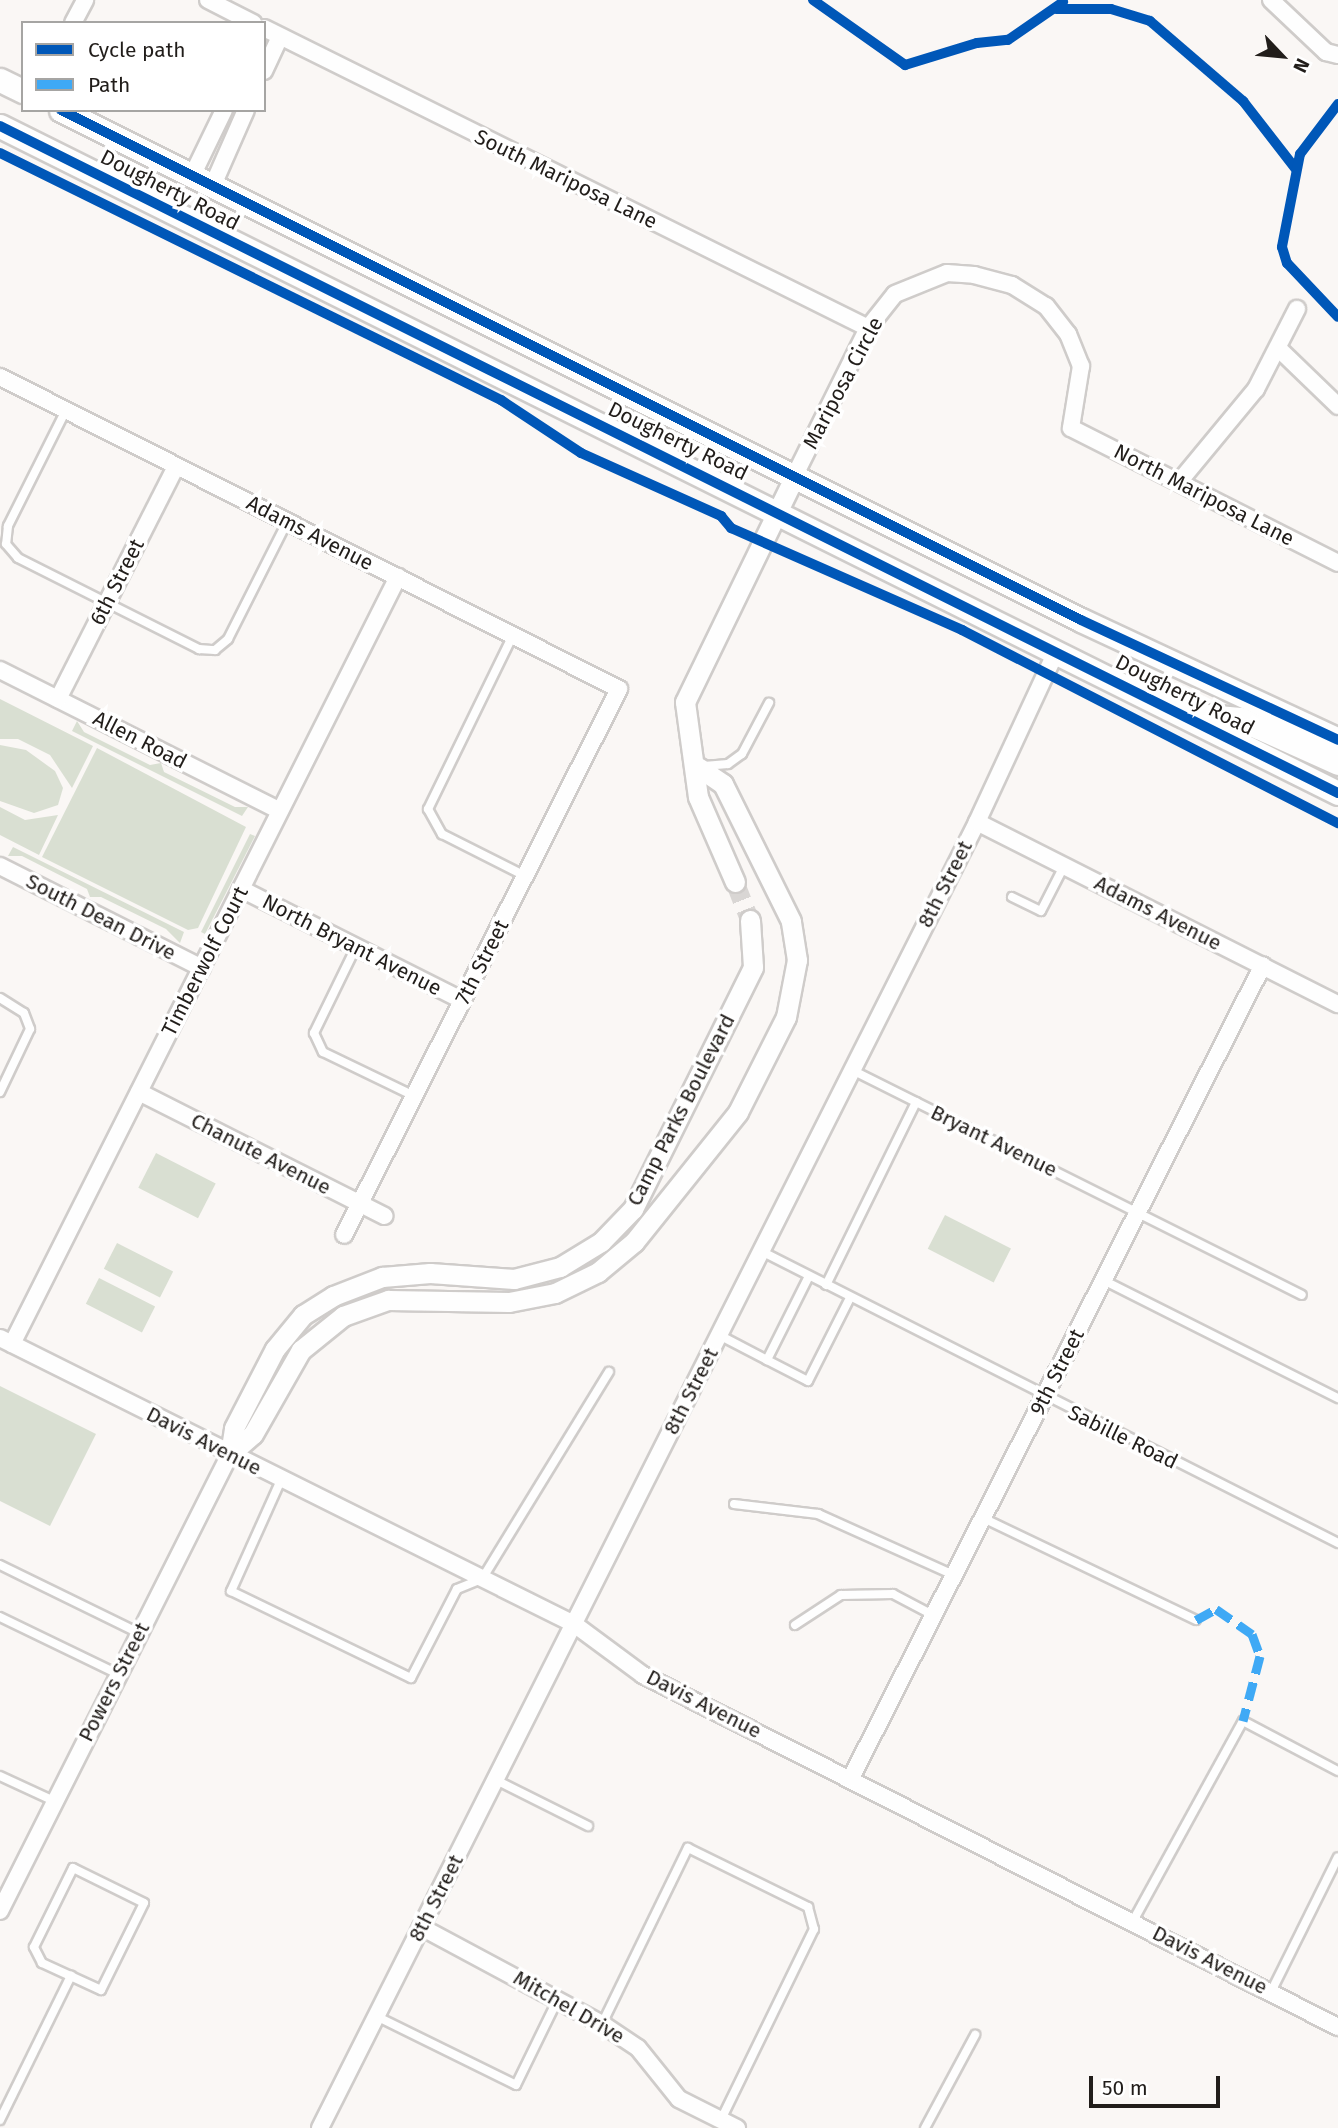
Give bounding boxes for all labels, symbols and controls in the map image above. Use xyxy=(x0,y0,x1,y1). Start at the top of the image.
legend xyxy=(21,21,266,112)
north arrow xyxy=(1247,21,1317,91)
text: Cycle path xyxy=(88,37,186,63)
text: N xyxy=(1288,55,1314,76)
text: Path xyxy=(88,72,130,98)
street label: South Mariposa Lane xyxy=(471,124,661,234)
street label: Dougherty Road xyxy=(96,144,244,236)
street label: Mariposa Circle xyxy=(798,313,888,453)
street label: Dougherty Road xyxy=(604,396,752,486)
street label: North Mariposa Lane xyxy=(1110,439,1298,551)
street label: Adams Avenue xyxy=(242,490,378,576)
street label: 6th Street xyxy=(85,535,149,629)
street label: Dougherty Road xyxy=(1111,649,1259,741)
street label: Allen Road xyxy=(89,706,191,774)
street label: 8th Street xyxy=(912,836,978,932)
street label: South Dean Drive xyxy=(22,868,180,966)
street label: Adams Avenue xyxy=(1090,870,1226,956)
street label: Timberwolf Court xyxy=(156,882,254,1040)
street label: North Bryant Avenue xyxy=(258,889,446,1001)
street label: 7th Street xyxy=(450,915,514,1009)
street label: Camp Parks Boulevard xyxy=(622,1010,740,1210)
street label: Bryant Avenue xyxy=(927,1100,1061,1182)
street label: Chanute Avenue xyxy=(187,1108,335,1200)
street label: 9th Street xyxy=(1025,1325,1089,1419)
street label: 8th Street xyxy=(658,1343,724,1439)
street label: Sabille Road xyxy=(1064,1400,1182,1474)
street label: Davis Avenue xyxy=(142,1401,266,1481)
street label: Powers Street xyxy=(73,1618,155,1746)
street label: Davis Avenue xyxy=(642,1664,766,1744)
street label: 8th Street xyxy=(403,1850,469,1946)
street label: Davis Avenue xyxy=(1148,1920,1272,2000)
street label: Mitchel Drive xyxy=(509,1965,629,2049)
scale bar xyxy=(1093,2062,1224,2106)
text: 50 m xyxy=(1102,2075,1148,2101)

